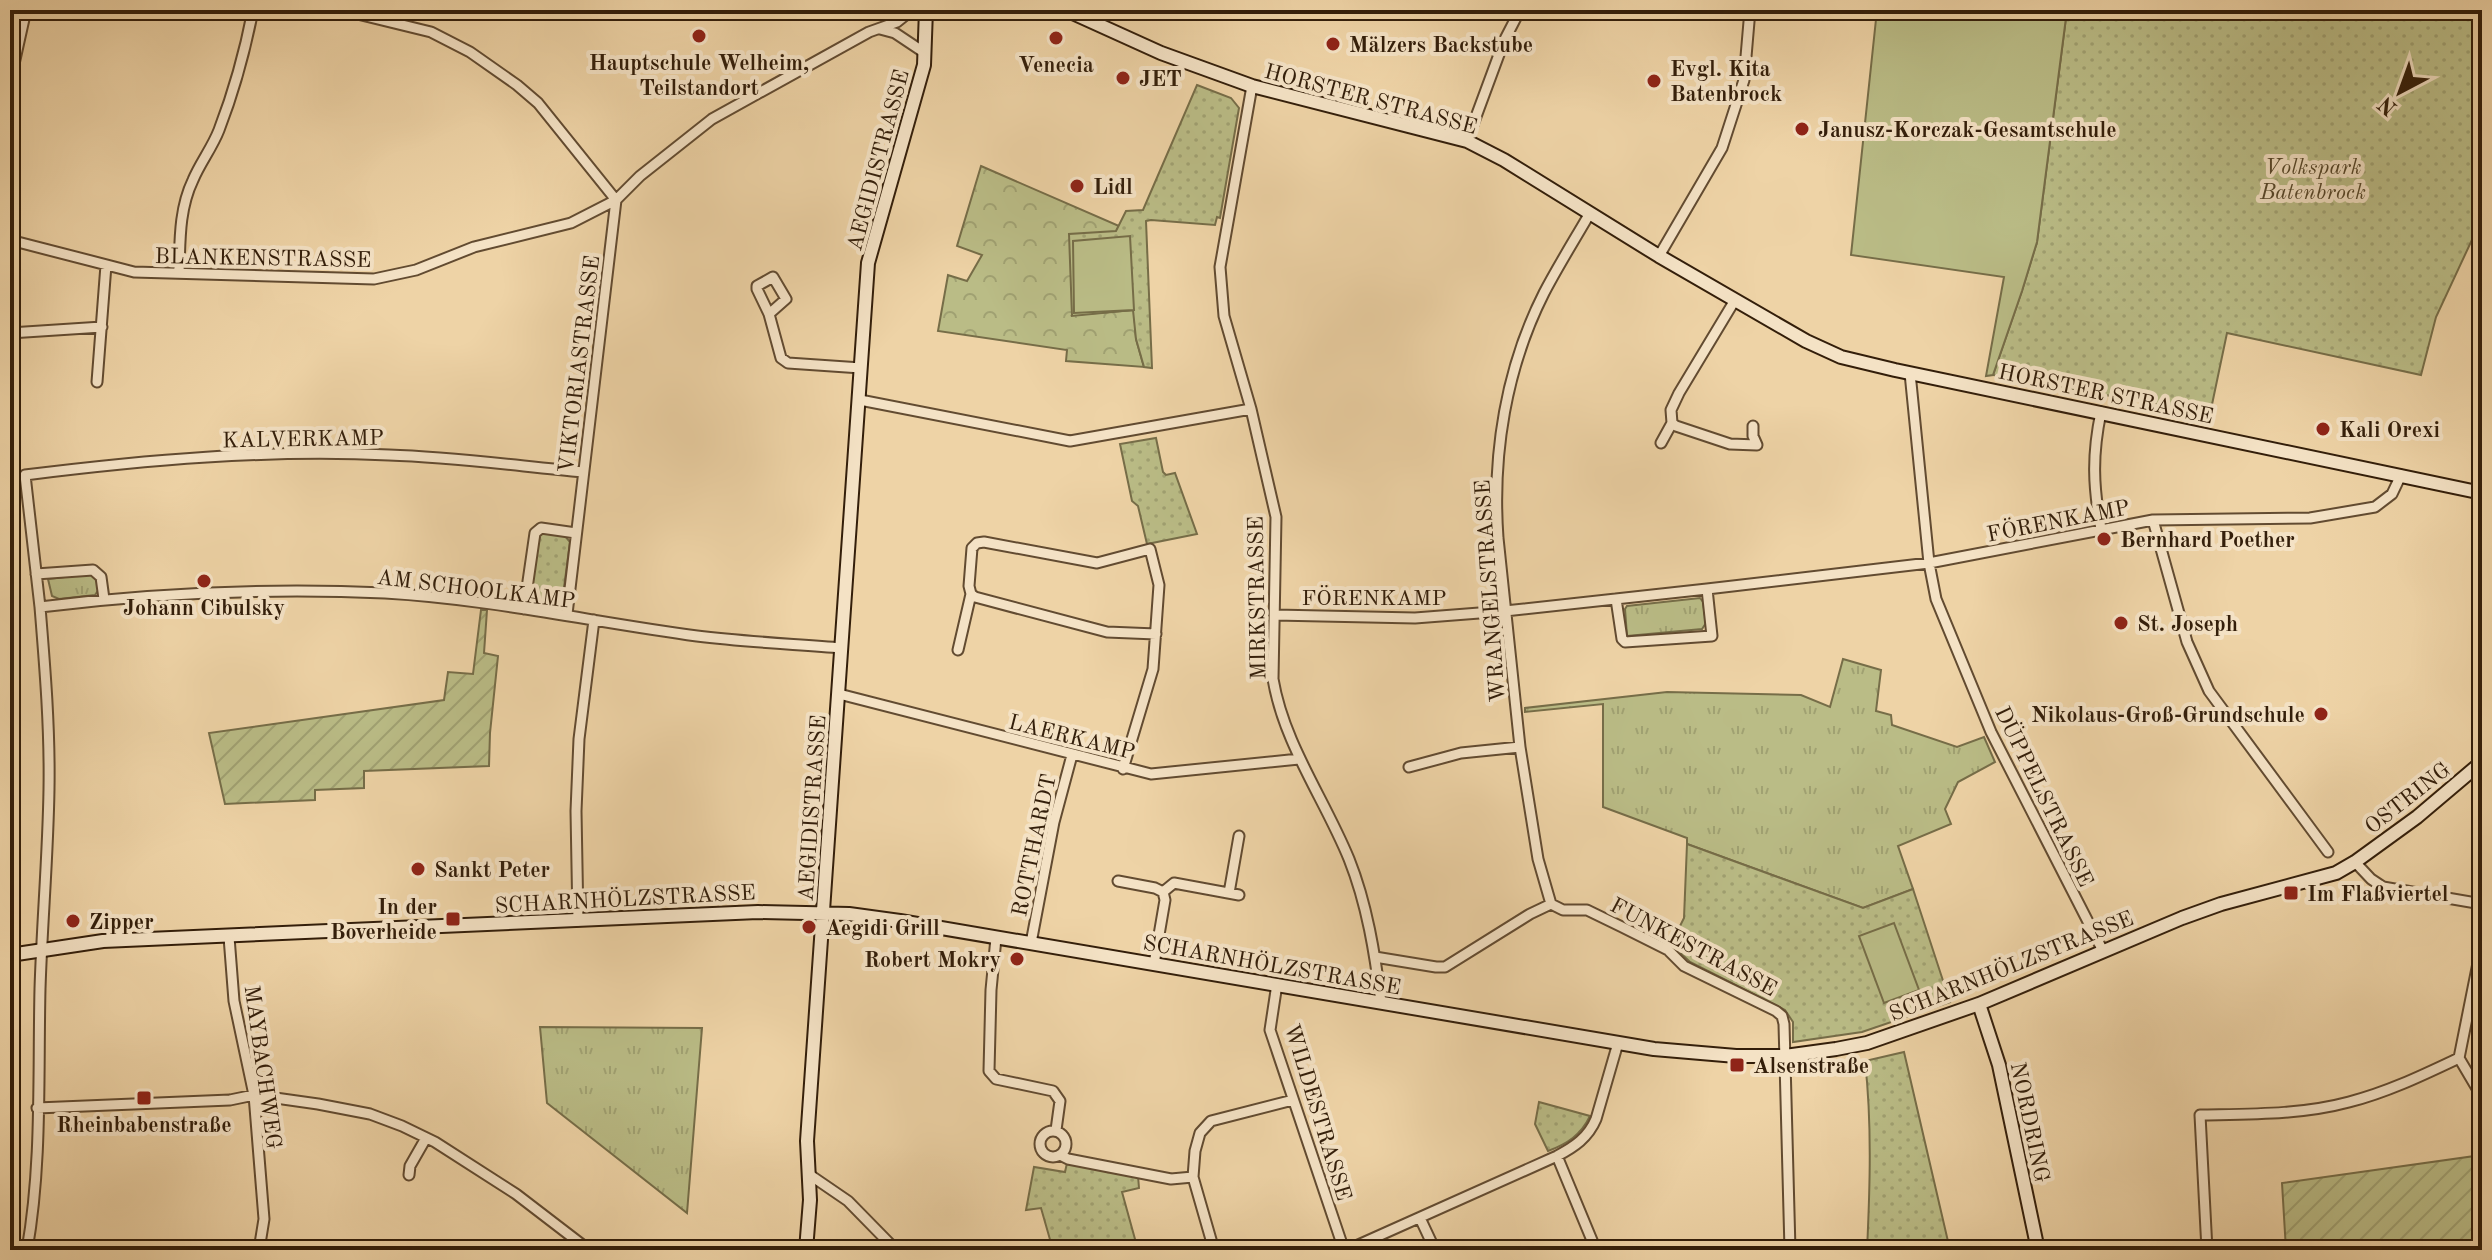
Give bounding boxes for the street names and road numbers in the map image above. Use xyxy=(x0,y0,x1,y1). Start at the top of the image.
street label: HORSTER STRASSE xyxy=(1262,61,1479,139)
street label: AEGIDISTRASSE xyxy=(844,67,914,254)
street label: BLANKENSTRASSE xyxy=(154,246,372,272)
street label: VIKTORIASTRASSE xyxy=(556,254,604,474)
street label: HORSTER STRASSE xyxy=(1996,361,2215,429)
street label: KALVERKAMP xyxy=(222,428,384,452)
street label: WRANGELSTRASSE xyxy=(1472,479,1510,703)
street label: FÖRENKAMP xyxy=(1985,494,2132,547)
street label: MIRKSTRASSE xyxy=(1246,516,1270,680)
street label: AM SCHOOLKAMP xyxy=(375,567,576,613)
street label: FÖRENKAMP xyxy=(1302,585,1446,610)
street label: DÜPPELSTRASSE xyxy=(1990,702,2099,890)
street label: LAERKAMP xyxy=(1006,712,1137,764)
street label: AEGIDISTRASSE xyxy=(796,714,830,902)
street label: OSTRING xyxy=(2361,758,2455,839)
street label: ROTTHARDT xyxy=(1009,772,1061,919)
street label: SCHARNHÖLZSTRASSE xyxy=(494,879,756,918)
street label: FUNKESTRASSE xyxy=(1606,895,1780,1001)
street label: SCHARNHÖLZSTRASSE xyxy=(1885,905,2137,1026)
street label: SCHARNHÖLZSTRASSE xyxy=(1141,929,1403,999)
street label: MAYBACHWEG xyxy=(240,984,284,1151)
street label: WILDESTRASSE xyxy=(1280,1022,1354,1204)
street label: NORDRING xyxy=(2006,1060,2053,1185)

